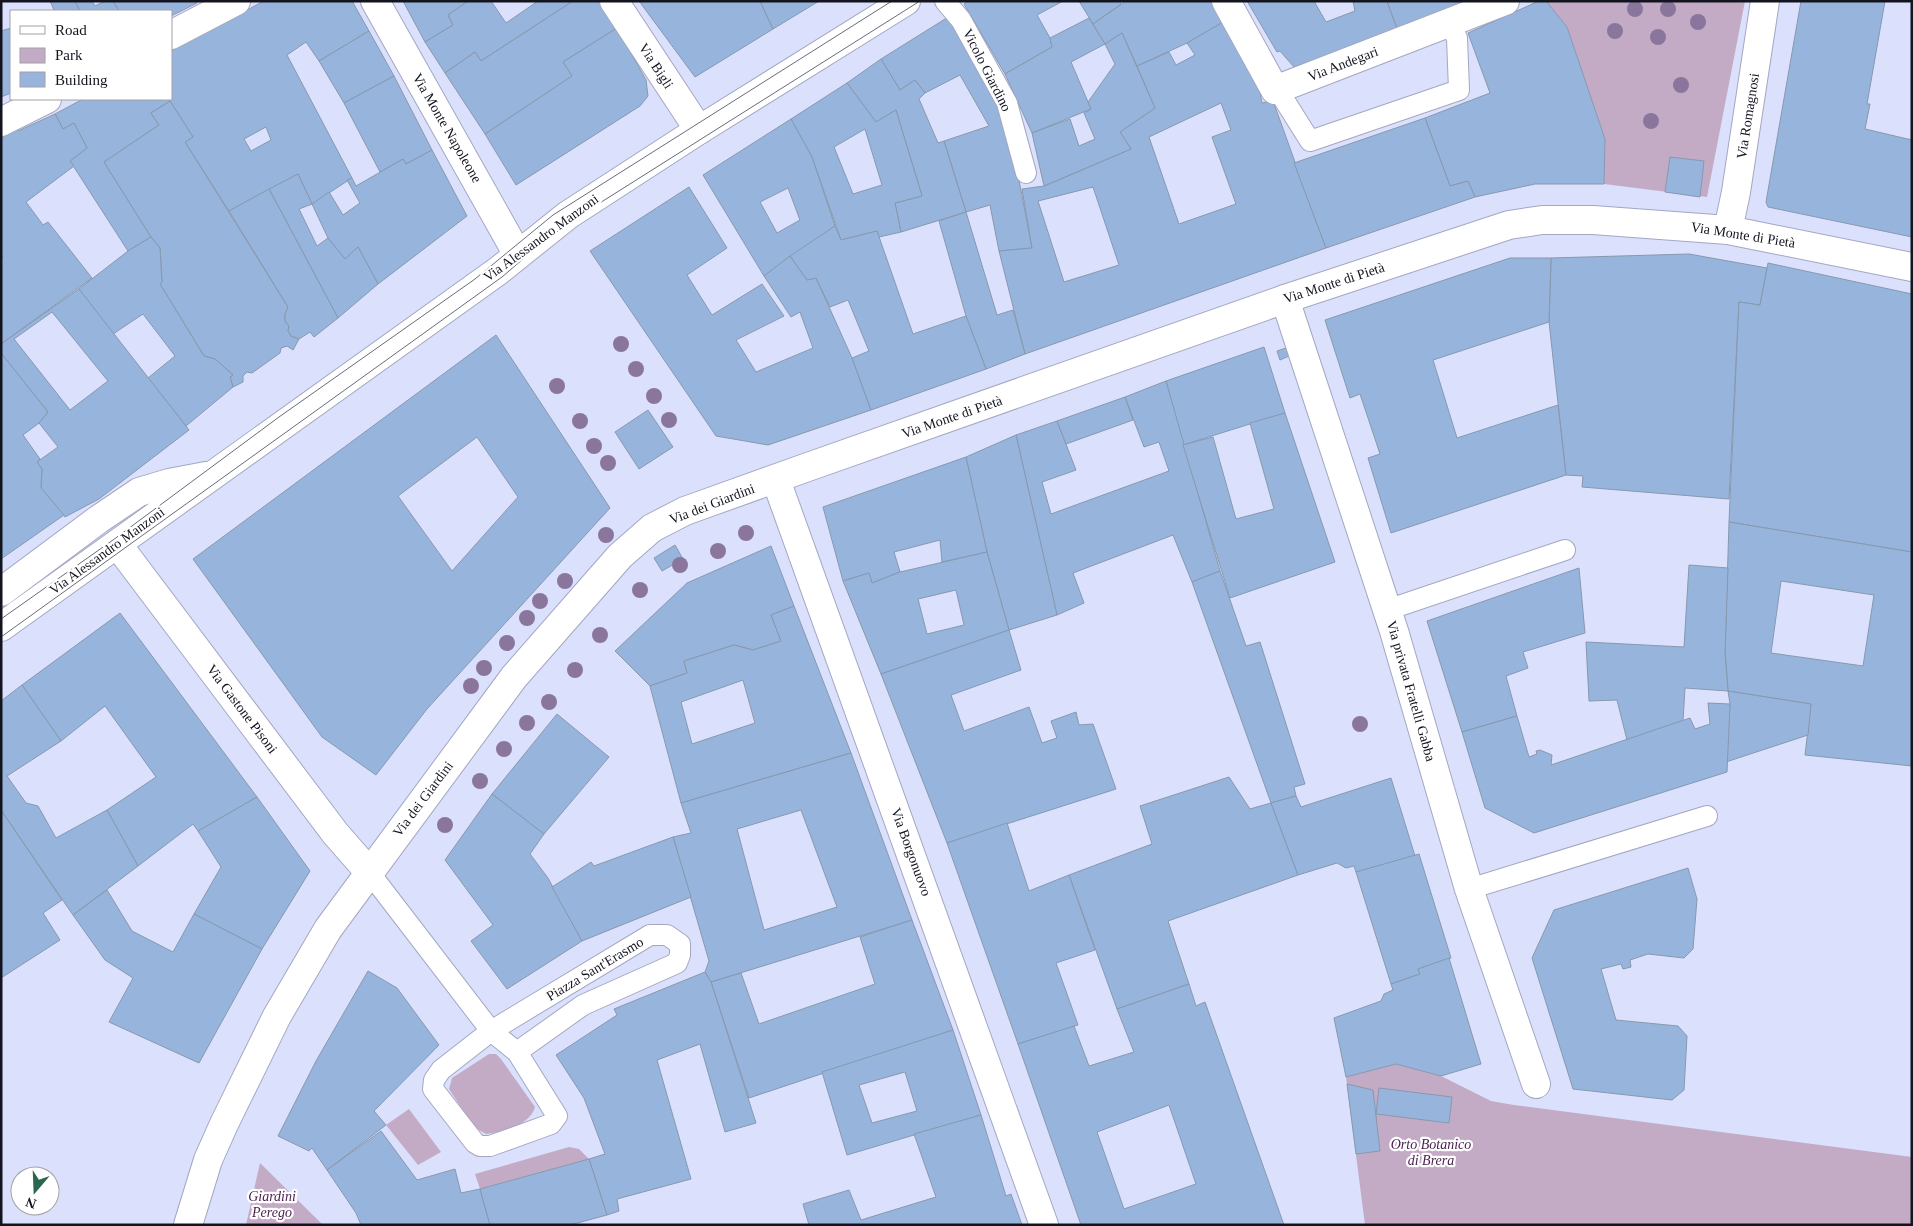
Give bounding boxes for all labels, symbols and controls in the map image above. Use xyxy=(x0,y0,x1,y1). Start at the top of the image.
legend xyxy=(10,10,172,100)
text: Road xyxy=(55,22,87,38)
street label: Vicolo Giardino xyxy=(960,26,1014,114)
street label: Via Bigli xyxy=(636,41,676,92)
street label: Via Andegari xyxy=(1306,44,1380,84)
text: Park xyxy=(55,47,83,63)
street label: Via Monte Napoleone xyxy=(410,71,484,185)
text: Building xyxy=(55,72,108,88)
street label: Via Romagnosi xyxy=(1734,72,1762,160)
street label: Via Alessandro Manzoni xyxy=(481,191,601,285)
street label: Via Monte di Pietà xyxy=(1690,219,1797,251)
street label: Via Monte di Pietà xyxy=(1282,259,1387,306)
street label: Via Monte di Pietà xyxy=(900,393,1005,441)
street label: Via dei Giardini xyxy=(667,481,757,527)
street label: Via Alessandro Manzoni xyxy=(47,504,167,598)
street label: Via privata Fratelli Gabba xyxy=(1384,619,1439,764)
street label: Via Gastone Pisoni xyxy=(204,662,280,756)
street label: Via dei Giardini xyxy=(390,758,456,840)
street label: Via Borgonuovo xyxy=(888,806,934,898)
street label: Piazza Sant'Erasmo xyxy=(544,934,646,1004)
park label: Orto Botanico di Brera xyxy=(1391,1137,1471,1168)
north arrow xyxy=(10,1166,60,1216)
park label: Giardini Perego xyxy=(248,1189,296,1220)
text: N xyxy=(24,1194,38,1212)

